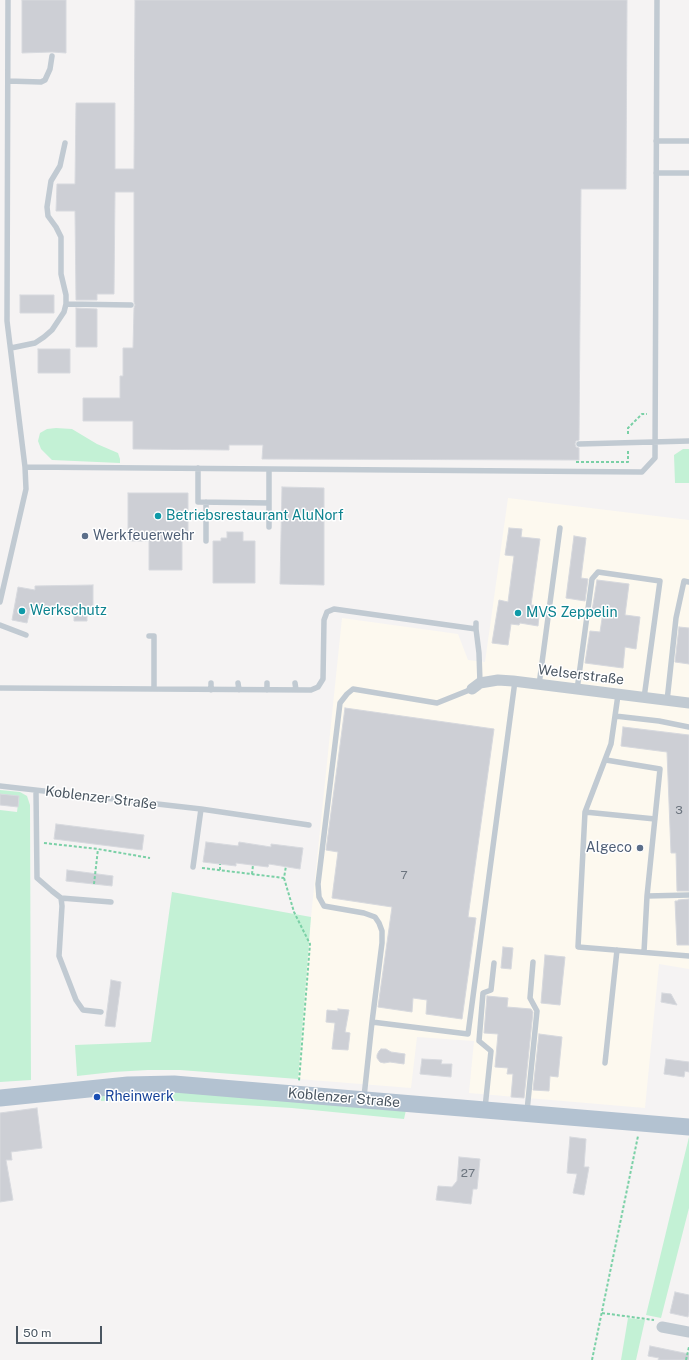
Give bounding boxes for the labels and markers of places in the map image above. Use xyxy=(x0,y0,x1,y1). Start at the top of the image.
place label: Betriebsrestaurant AluNorf xyxy=(166,508,343,524)
marker: Betriebsrestaurant AluNorf xyxy=(153,511,163,521)
place label: Werkfeuerwehr xyxy=(93,528,194,544)
marker: Werkfeuerwehr xyxy=(80,531,90,541)
place label: Werkschutz xyxy=(30,603,107,619)
place label: MVS Zeppelin xyxy=(526,605,617,621)
marker: Werkschutz xyxy=(17,606,27,616)
marker: MVS Zeppelin xyxy=(513,608,523,618)
place label: Algeco xyxy=(586,840,632,856)
marker: Algeco xyxy=(635,843,645,853)
place label: Rheinwerk xyxy=(105,1089,174,1105)
marker: Rheinwerk xyxy=(92,1092,102,1102)

